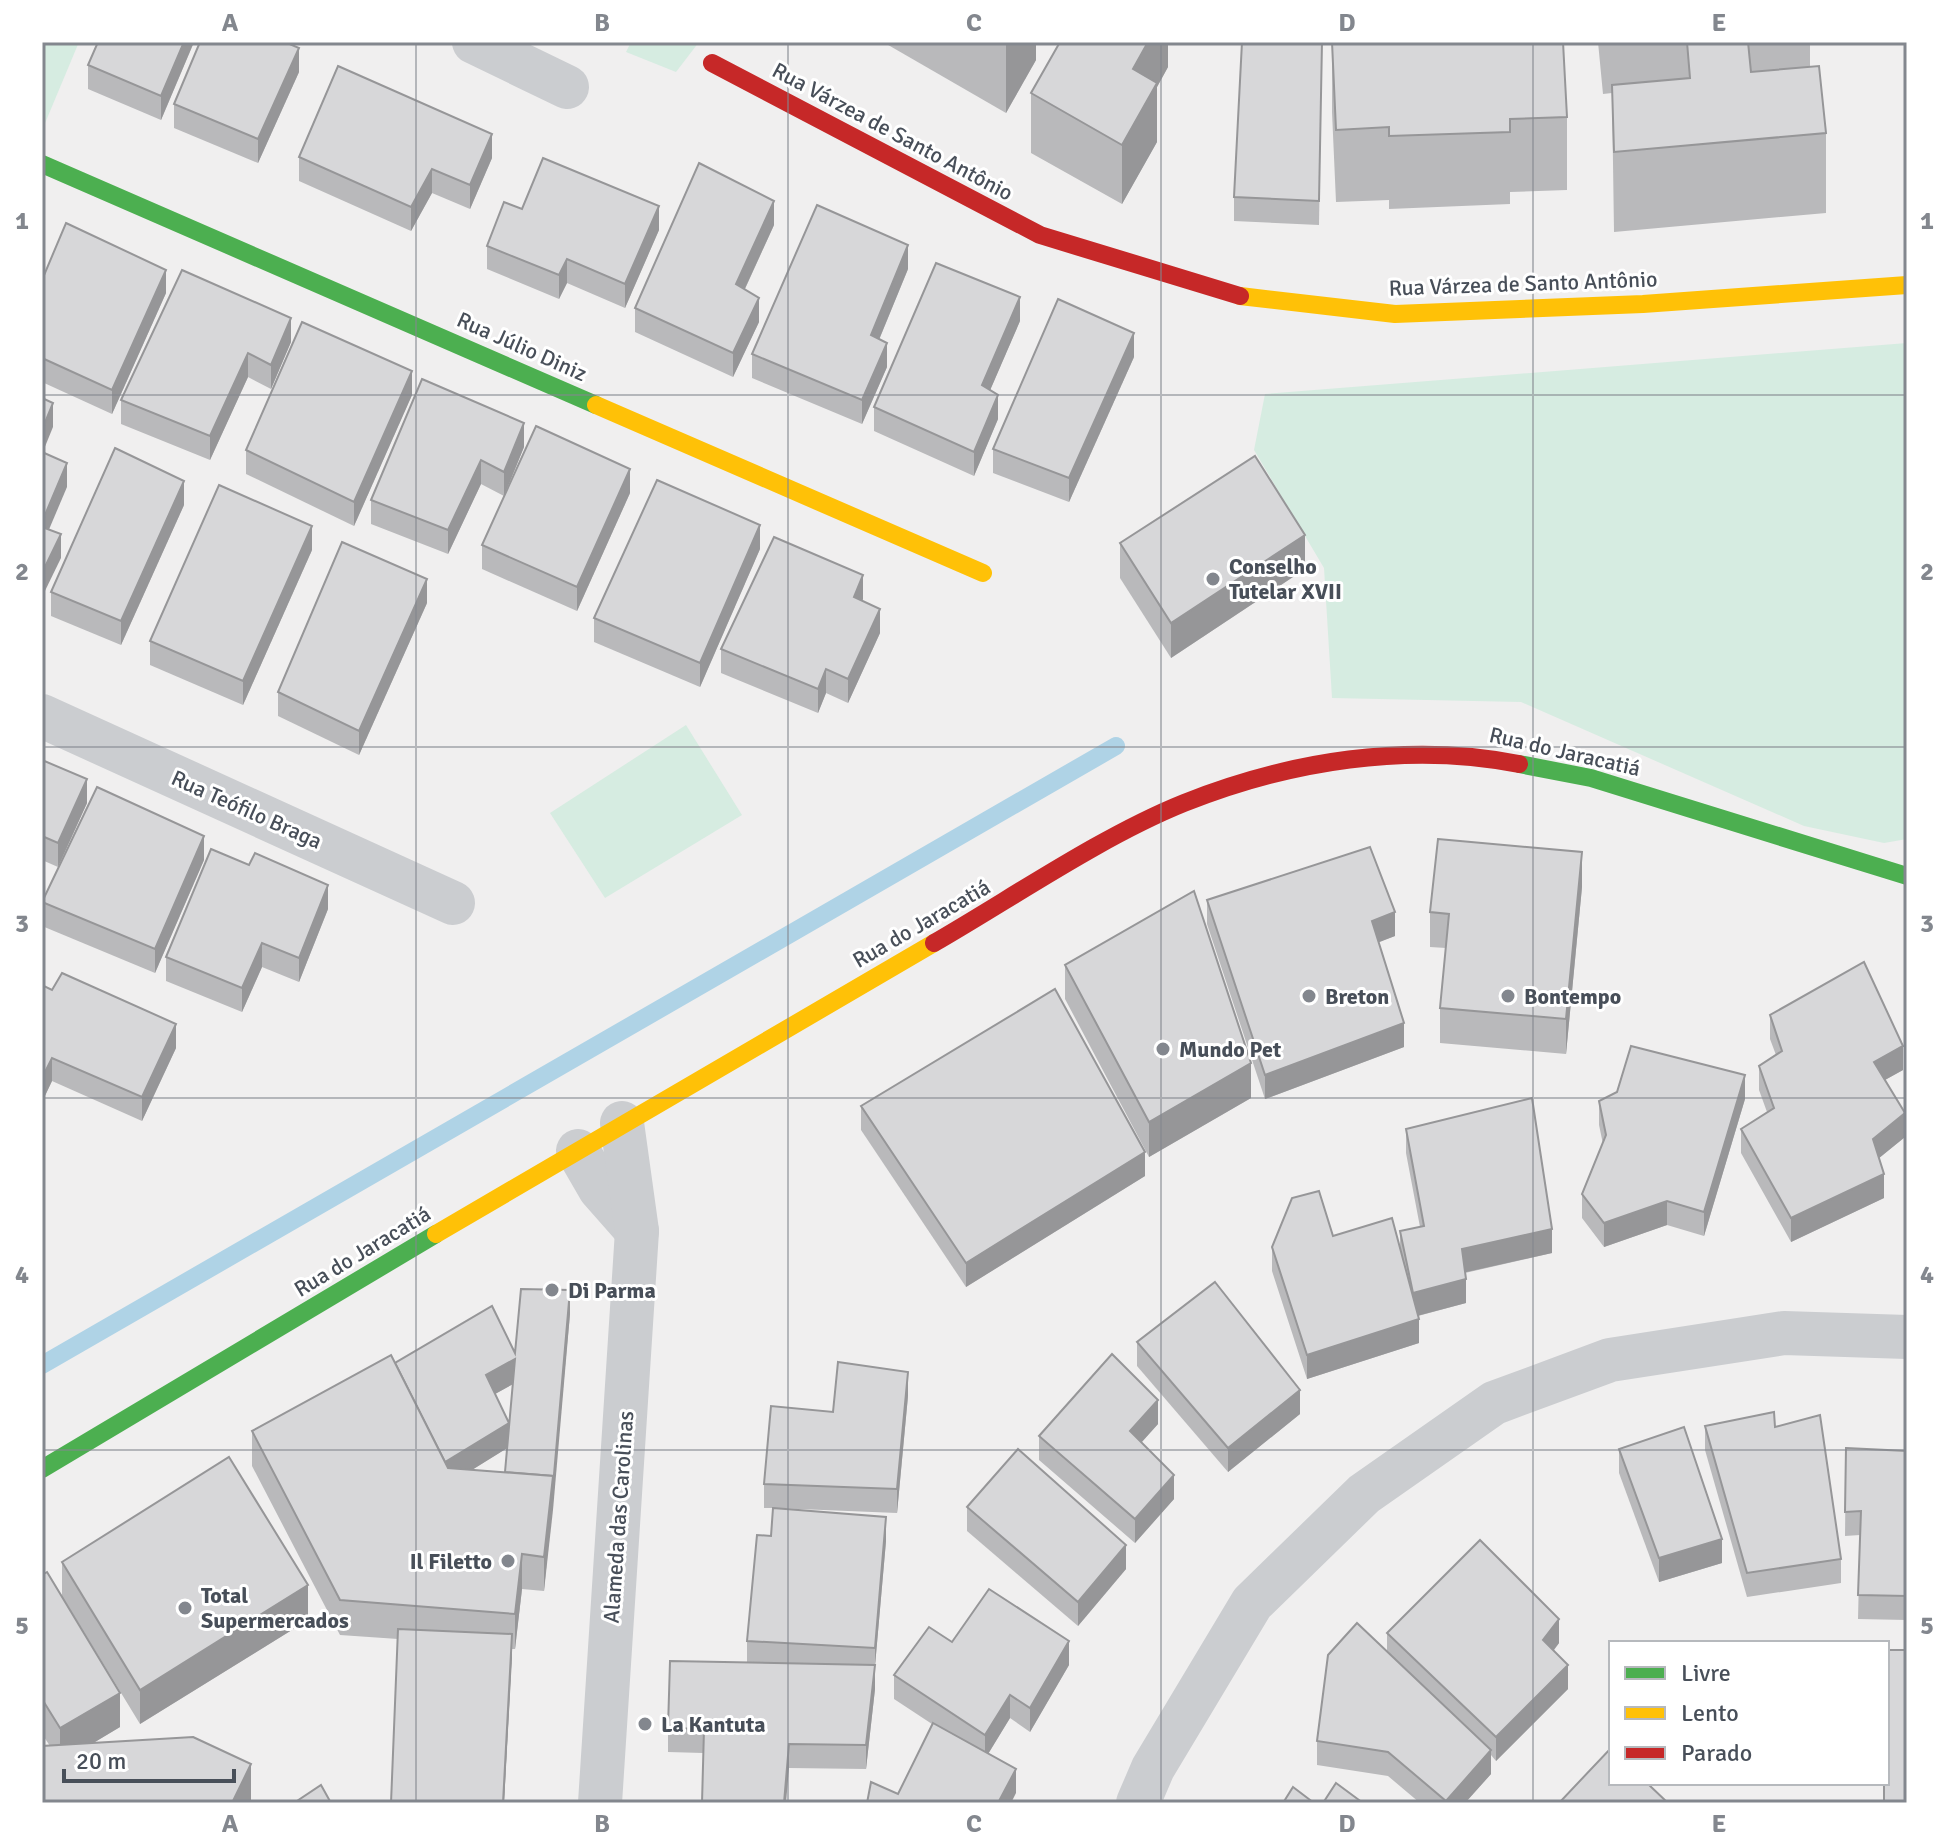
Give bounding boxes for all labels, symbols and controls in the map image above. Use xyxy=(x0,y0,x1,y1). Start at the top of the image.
text: A xyxy=(222,7,239,39)
text: B xyxy=(594,7,610,39)
text: C xyxy=(966,7,982,39)
text: D xyxy=(1338,7,1356,39)
text: E xyxy=(1712,7,1726,39)
street label: Rua Várzea de Santo Antônio xyxy=(768,56,1018,206)
text: 1 xyxy=(15,205,29,237)
text: 1 xyxy=(1920,205,1934,237)
street label: Rua Várzea de Santo Antônio xyxy=(1388,265,1658,302)
street label: Rua Júlio Diniz xyxy=(453,306,591,387)
place label: Conselho Tutelar XVII xyxy=(1229,553,1342,605)
text: 2 xyxy=(15,556,29,588)
text: 2 xyxy=(1920,556,1934,588)
marker: Conselho Tutelar XVII xyxy=(1204,570,1222,588)
street label: Rua do Jaracatiá xyxy=(1487,721,1643,782)
street label: Rua Teófilo Braga xyxy=(167,764,326,855)
street label: Rua do Jaracatiá xyxy=(848,873,995,974)
text: 3 xyxy=(15,908,29,940)
text: 3 xyxy=(1920,908,1934,940)
place label: Breton xyxy=(1325,983,1389,1010)
place label: Bontempo xyxy=(1524,983,1621,1010)
marker: Breton xyxy=(1300,987,1318,1005)
marker: Bontempo xyxy=(1499,987,1517,1005)
place label: Mundo Pet xyxy=(1179,1036,1281,1063)
marker: Mundo Pet xyxy=(1154,1040,1172,1058)
street label: Rua do Jaracatiá xyxy=(289,1200,435,1303)
text: 4 xyxy=(15,1259,29,1291)
text: 4 xyxy=(1920,1259,1934,1291)
place label: Di Parma xyxy=(568,1277,656,1304)
marker: Di Parma xyxy=(543,1281,561,1299)
street label: Alameda das Carolinas xyxy=(598,1410,639,1624)
place label: Il Filetto xyxy=(410,1548,492,1575)
marker: Il Filetto xyxy=(499,1552,517,1570)
place label: Total Supermercados xyxy=(201,1582,349,1634)
marker: Total Supermercados xyxy=(176,1599,194,1617)
text: 5 xyxy=(15,1610,29,1642)
text: 5 xyxy=(1920,1610,1934,1642)
legend xyxy=(1609,1641,1889,1785)
text: Livre xyxy=(1681,1658,1731,1688)
text: Lento xyxy=(1681,1698,1739,1728)
place label: La Kantuta xyxy=(661,1711,765,1738)
marker: La Kantuta xyxy=(636,1715,654,1733)
scale bar xyxy=(64,1733,234,1783)
text: Parado xyxy=(1681,1738,1752,1768)
text: 20 m xyxy=(76,1746,126,1776)
text: A xyxy=(222,1808,239,1840)
text: B xyxy=(594,1808,610,1840)
text: C xyxy=(966,1808,982,1840)
text: D xyxy=(1338,1808,1356,1840)
text: E xyxy=(1712,1808,1726,1840)

